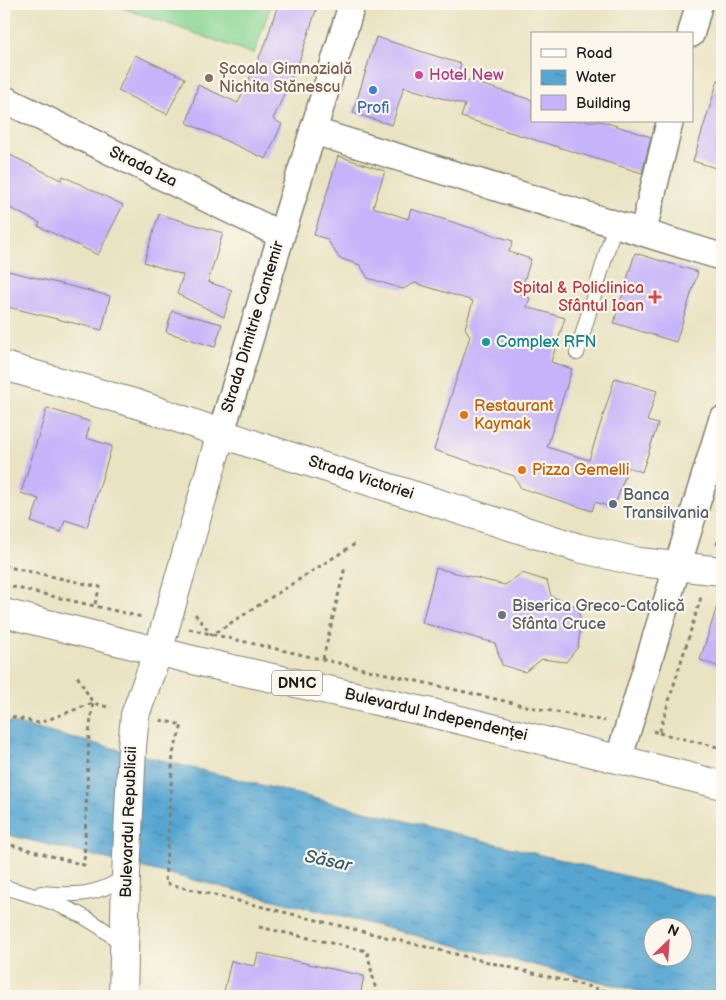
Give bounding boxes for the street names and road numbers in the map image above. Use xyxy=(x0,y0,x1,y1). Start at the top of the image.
street label: Strada Iza xyxy=(106,142,180,192)
street label: Strada Dimitrie Cantemir xyxy=(218,239,288,415)
street label: Strada Victoriei xyxy=(306,452,416,504)
road number: DN1C xyxy=(272,670,322,696)
street label: Bulevardul Independenței xyxy=(343,685,529,745)
street label: Bulevardul Republicii xyxy=(117,746,141,898)

